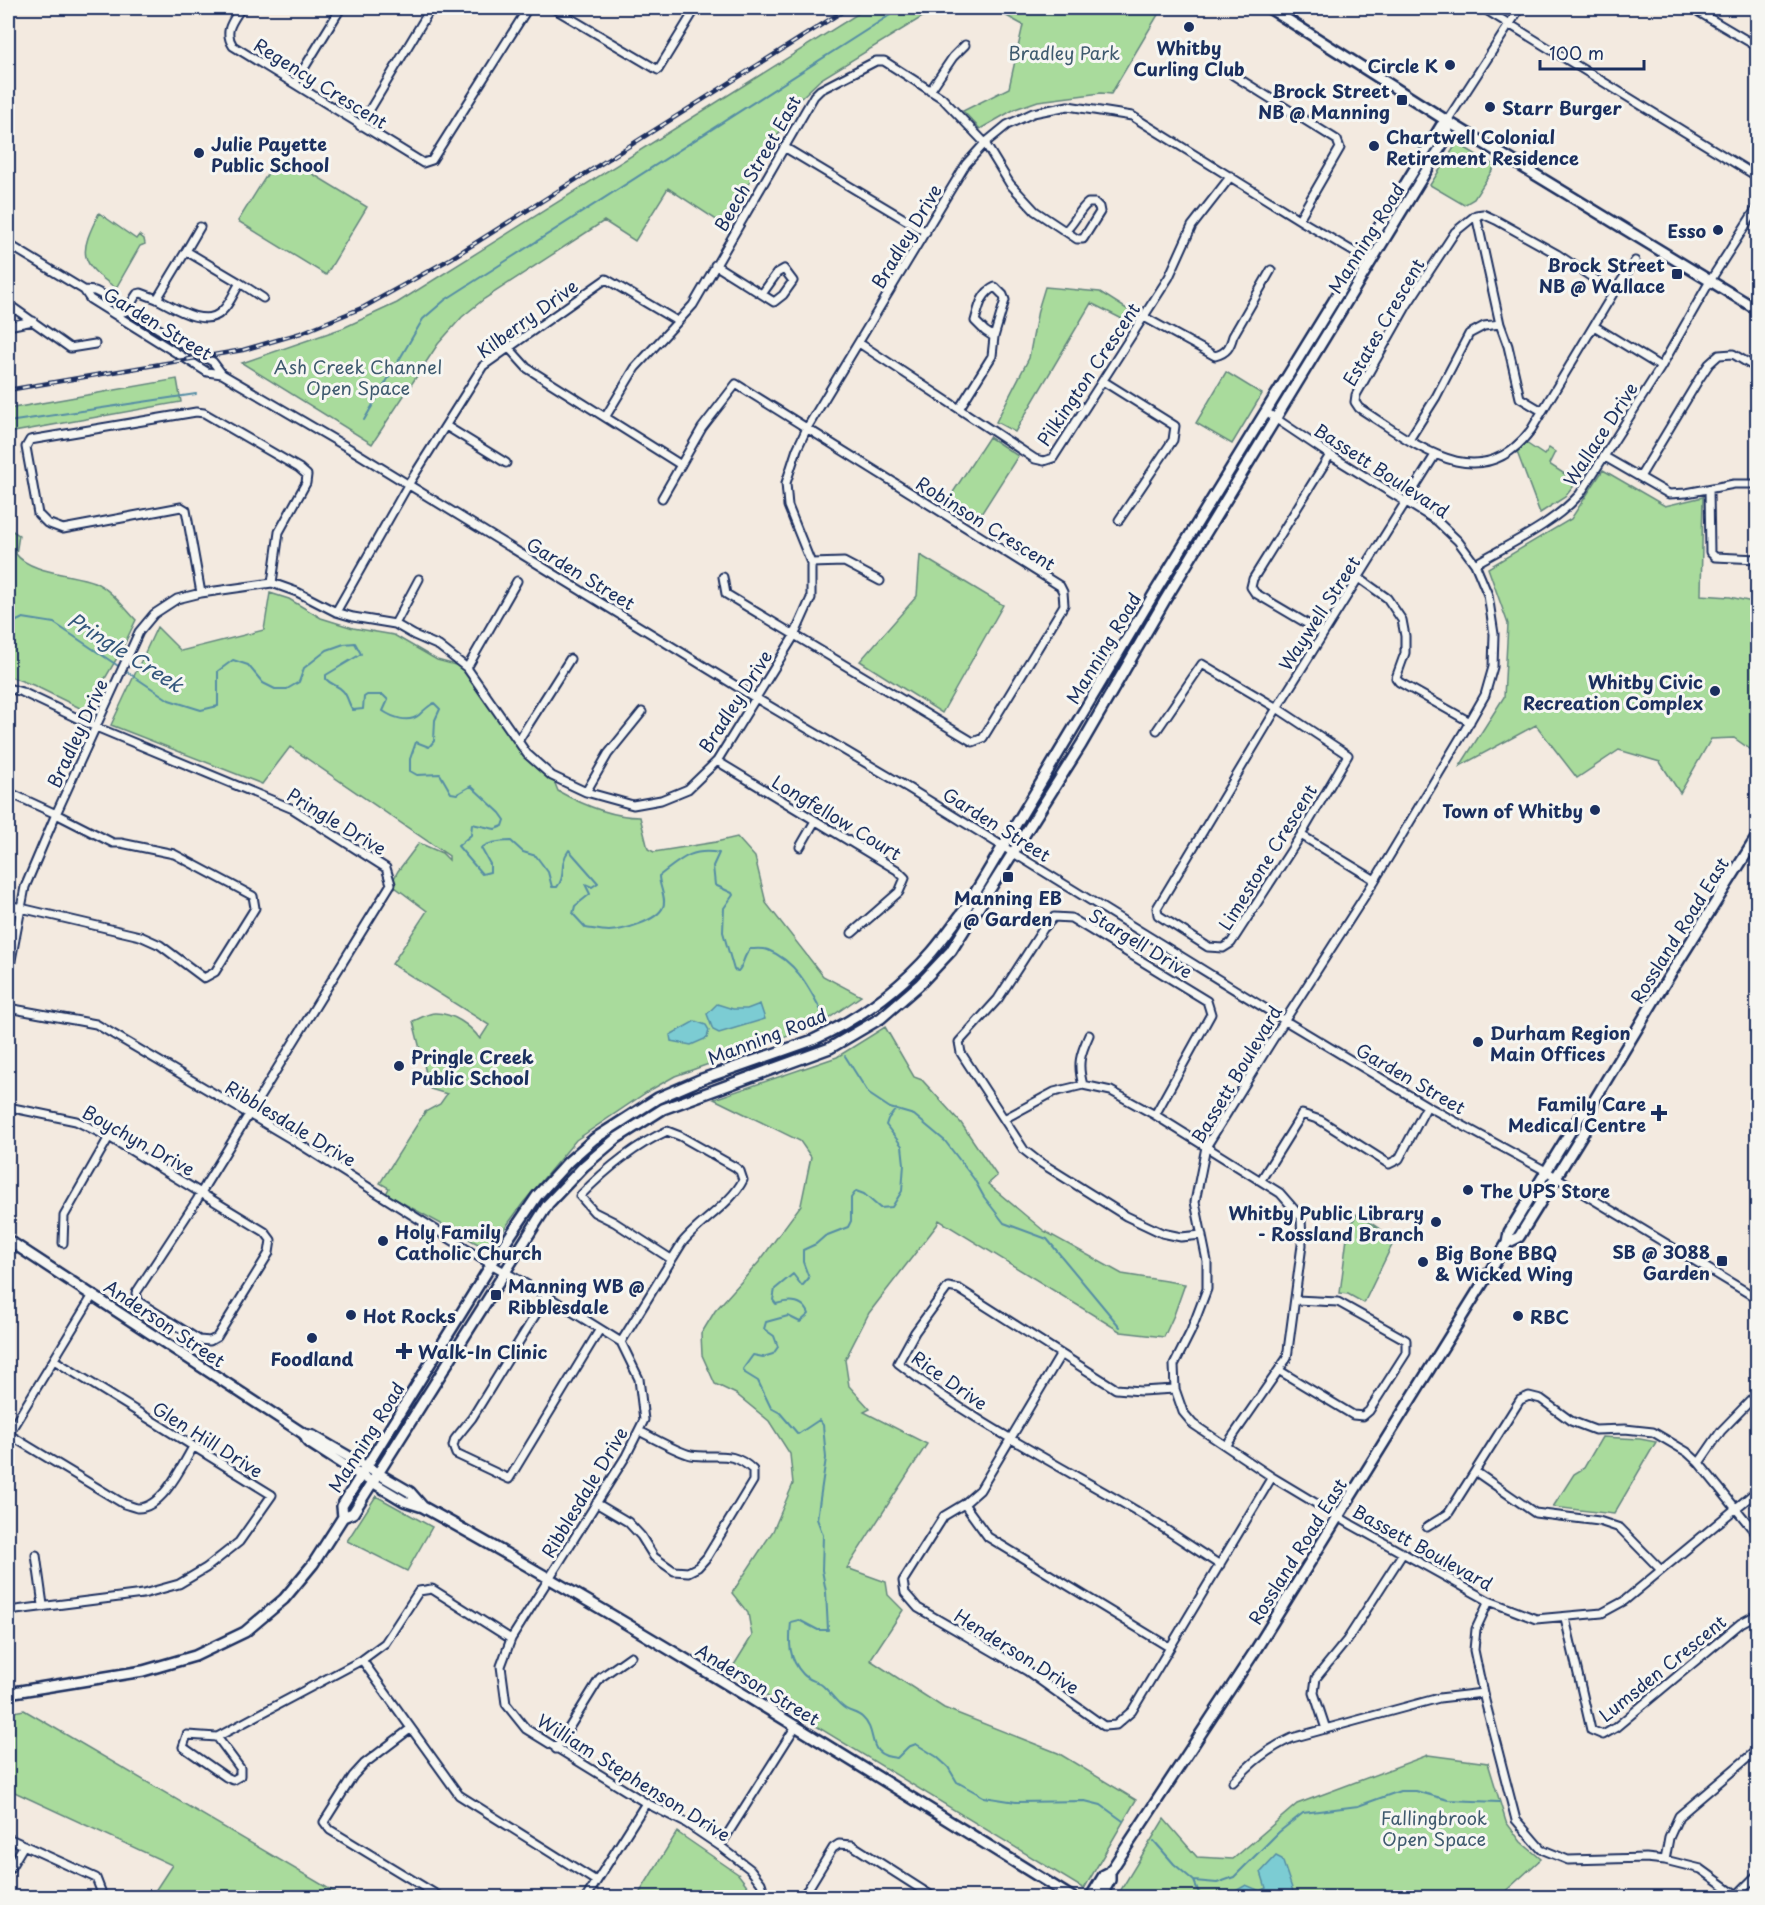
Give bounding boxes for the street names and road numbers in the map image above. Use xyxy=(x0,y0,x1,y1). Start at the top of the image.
street label: Regency Crescent xyxy=(249,31,393,135)
street label: Beech Street East xyxy=(707,90,807,236)
street label: Manning Road xyxy=(1321,178,1411,298)
street label: Bradley Drive xyxy=(864,179,948,293)
street label: Estates Crescent xyxy=(1335,253,1431,391)
street label: Kilberry Drive xyxy=(471,272,583,364)
street label: Garden Street xyxy=(99,280,217,366)
street label: Pilkington Crescent xyxy=(1030,297,1146,451)
street label: Wallace Drive xyxy=(1556,377,1644,491)
street label: Bassett Boulevard xyxy=(1309,416,1455,524)
street label: Robinson Crescent xyxy=(911,469,1061,577)
street label: Garden Street xyxy=(522,530,640,616)
street label: Waywell Street xyxy=(1272,550,1366,676)
street label: Manning Road xyxy=(1059,587,1147,709)
street label: Bradley Drive xyxy=(692,644,778,758)
street label: Bradley Drive xyxy=(40,674,114,792)
street label: Longfellow Court xyxy=(767,768,907,866)
street label: Limestone Crescent xyxy=(1211,779,1323,935)
street label: Garden Street xyxy=(938,780,1056,868)
street label: Pringle Drive xyxy=(282,781,392,861)
street label: Rossland Road East xyxy=(1623,852,1735,1008)
street label: Stargell Drive xyxy=(1084,901,1198,985)
street label: Bassett Boulevard xyxy=(1184,1000,1288,1148)
street label: Manning Road xyxy=(703,1001,831,1071)
street label: Garden Street xyxy=(1351,1036,1471,1120)
street label: Ribblesdale Drive xyxy=(221,1073,361,1173)
street label: Boychyn Drive xyxy=(78,1098,200,1182)
street label: Anderson Street xyxy=(99,1273,231,1373)
street label: Rice Drive xyxy=(907,1344,993,1416)
street label: Manning Road xyxy=(321,1377,411,1497)
street label: Glen Hill Drive xyxy=(147,1394,269,1484)
street label: Ribblesdale Drive xyxy=(534,1422,634,1562)
street label: Rossland Road East xyxy=(1241,1473,1353,1629)
street label: Bassett Boulevard xyxy=(1348,1497,1498,1597)
street label: Henderson Drive xyxy=(949,1602,1085,1700)
street label: Lumsden Crescent xyxy=(1592,1608,1732,1728)
street label: Anderson Street xyxy=(691,1636,825,1732)
street label: William Stephenson Drive xyxy=(532,1706,736,1848)

